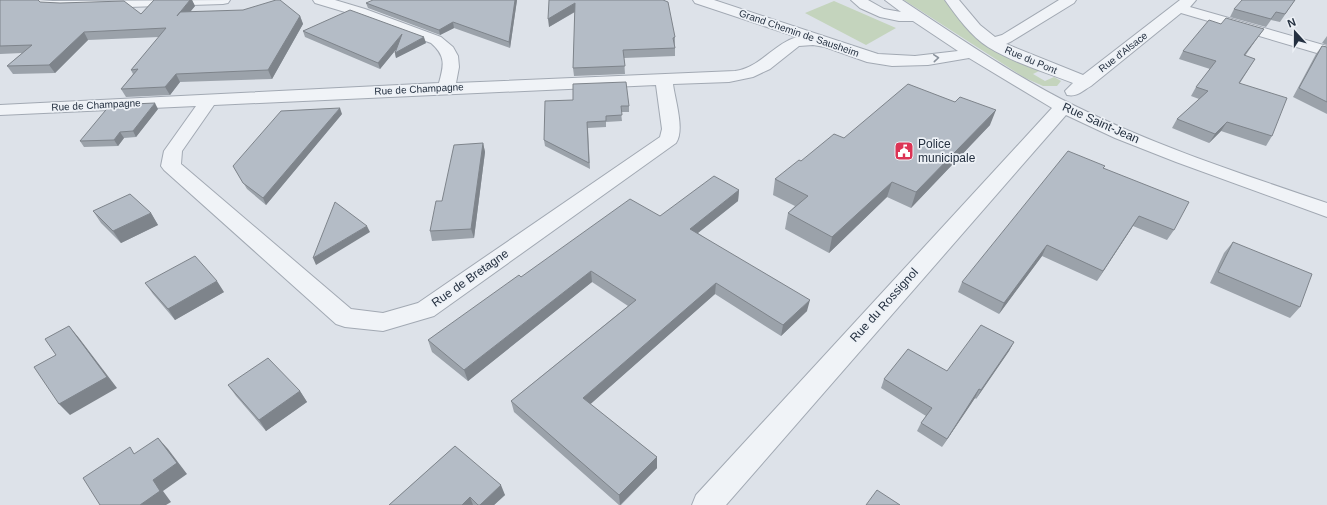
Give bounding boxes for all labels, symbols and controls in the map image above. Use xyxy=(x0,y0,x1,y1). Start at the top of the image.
street label: Grand Chemin de Sausheim xyxy=(738,7,860,59)
north arrow xyxy=(1275,12,1315,52)
text: N xyxy=(1286,16,1297,30)
street label: Rue d'Alsace xyxy=(1097,29,1150,74)
street label: Rue du Pont xyxy=(1003,44,1059,76)
one-way arrow xyxy=(933,54,939,63)
street label: Rue de Champagne xyxy=(374,81,464,97)
street label: Rue de Champagne xyxy=(51,97,141,113)
street label: Rue Saint-Jean xyxy=(1060,100,1142,146)
place label: Police municipale xyxy=(918,137,976,165)
public building icon: Police municipale xyxy=(893,140,915,162)
street label: Rue de Bretagne xyxy=(429,246,511,310)
street label: Rue du Rossignol xyxy=(847,265,921,345)

